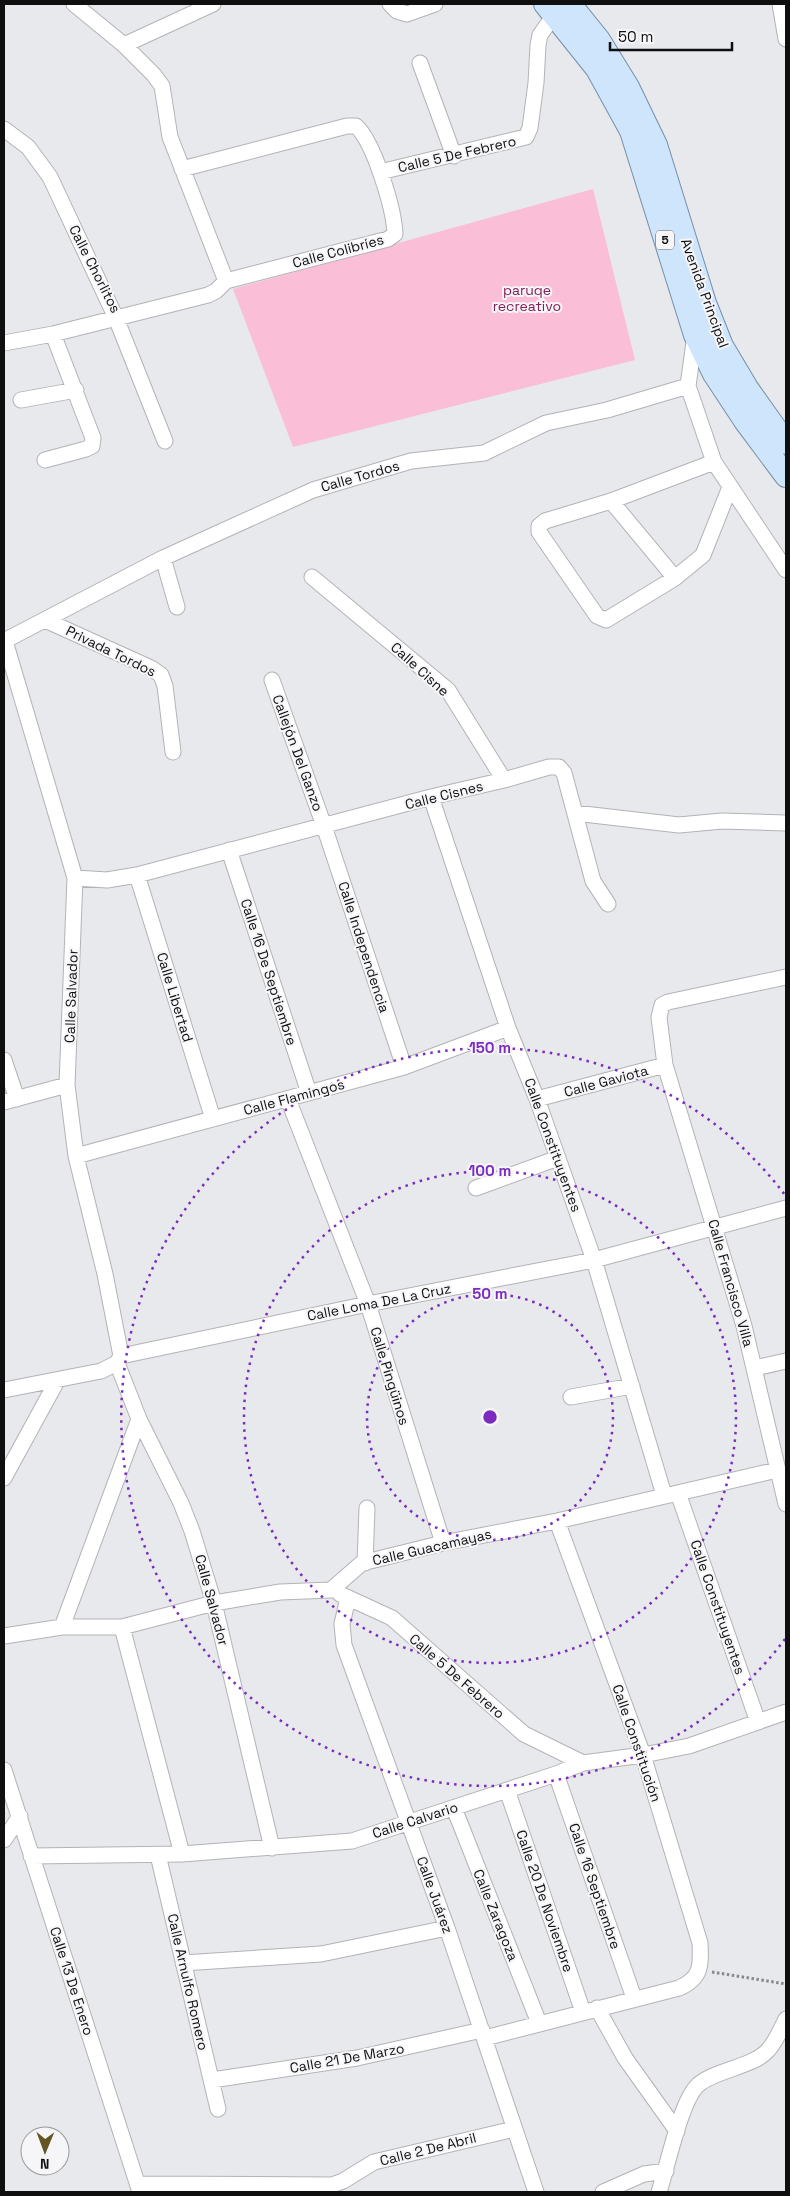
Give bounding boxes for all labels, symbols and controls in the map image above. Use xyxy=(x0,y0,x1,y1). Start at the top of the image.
scale bar xyxy=(610,20,732,52)
text: 50 m xyxy=(618,27,653,46)
street label: Calle 5 De Febrero xyxy=(396,132,518,176)
street label: Calle Chorlitos xyxy=(65,222,125,316)
street label: Calle Colibríes xyxy=(290,230,386,272)
road number: 5 xyxy=(656,230,674,250)
street label: Avenida Principal xyxy=(677,236,733,350)
park label: paruqe recreativo xyxy=(493,281,561,315)
street label: Calle Tordos xyxy=(319,456,401,496)
street label: Privada Tordos xyxy=(63,621,159,681)
street label: Calle Cisne xyxy=(387,638,453,700)
street label: Callejón Del Ganzo xyxy=(269,692,327,814)
street label: Calle Cisnes xyxy=(403,777,485,813)
street label: Calle Independencia xyxy=(334,879,394,1015)
street label: Calle 16 De Septiembre xyxy=(237,896,301,1048)
street label: Calle Salvador xyxy=(60,949,82,1043)
street label: Calle Libertad xyxy=(153,950,197,1044)
text: 150 m xyxy=(469,1038,511,1057)
street label: Calle Gaviota xyxy=(562,1061,650,1101)
street label: Calle Flamingos xyxy=(241,1075,347,1119)
street label: Calle Constituyentes xyxy=(520,1076,586,1214)
text: 100 m xyxy=(469,1161,511,1180)
street label: Calle Francisco Villa xyxy=(704,1217,758,1349)
street label: Calle Loma De La Cruz xyxy=(305,1279,453,1325)
text: 50 m xyxy=(472,1284,508,1303)
street label: Calle Pingüinos xyxy=(367,1325,413,1427)
centre of rings xyxy=(481,1408,499,1426)
street label: Calle Guacamayas xyxy=(371,1525,493,1569)
street label: Calle Constituyentes xyxy=(687,1537,749,1677)
street label: Calle Salvador xyxy=(191,1552,233,1648)
street label: Calle 5 De Febrero xyxy=(406,1630,508,1722)
street label: Calle Constitución xyxy=(608,1682,666,1804)
street label: Calle Calvario xyxy=(370,1798,460,1842)
street label: Calle 16 Septiembre xyxy=(565,1821,625,1951)
street label: Calle 20 De Noviembre xyxy=(512,1828,578,1974)
street label: Calle Juárez xyxy=(413,1854,457,1936)
street label: Calle Zaragoza xyxy=(469,1866,523,1964)
street label: Calle Arnulfo Romero xyxy=(164,1912,212,2052)
street label: Calle 13 De Enero xyxy=(46,1924,98,2038)
street label: Calle 21 De Marzo xyxy=(288,2039,406,2077)
north arrow xyxy=(20,2126,70,2176)
street label: Calle 2 De Abril xyxy=(378,2128,478,2170)
text: N xyxy=(40,2155,50,2173)

